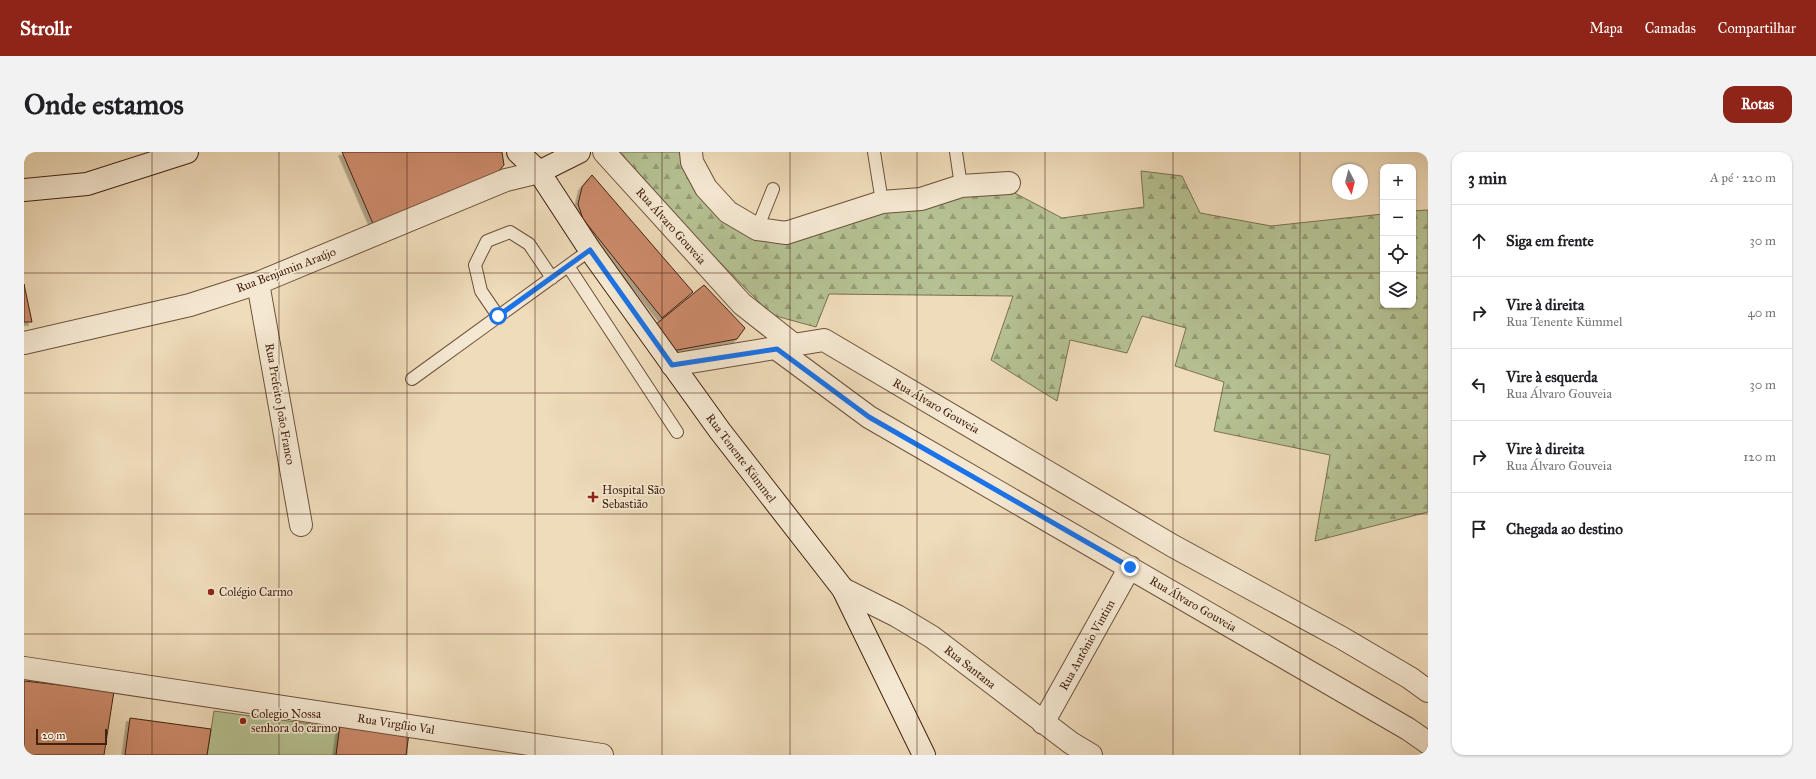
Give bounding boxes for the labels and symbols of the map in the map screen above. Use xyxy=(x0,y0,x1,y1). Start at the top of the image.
north arrow xyxy=(1332,164,1368,200)
street label: Rua Álvaro Gouveia xyxy=(633,184,710,268)
street label: Rua Benjamin Araújo xyxy=(234,245,338,295)
route start xyxy=(489,307,507,325)
street label: Rua Prefeito João Franco xyxy=(261,342,298,466)
street label: Rua Álvaro Gouveia xyxy=(890,375,983,437)
street label: Rua Tenente Kümmel xyxy=(703,411,779,506)
place label: Hospital São Sebastião xyxy=(602,483,665,511)
marker: Hospital São Sebastião xyxy=(587,491,599,503)
route end xyxy=(1121,558,1139,576)
street label: Rua Álvaro Gouveia xyxy=(1147,573,1240,635)
place label: Colégio Carmo xyxy=(219,585,293,600)
marker: Colégio Carmo xyxy=(206,587,216,597)
street label: Rua Antônio Vintim xyxy=(1056,597,1118,693)
street label: Rua Santana xyxy=(941,642,999,692)
place label: Colegio Nossa senhora do carmo xyxy=(251,707,337,735)
street label: Rua Virgílio Val xyxy=(356,711,437,738)
marker: Colegio Nossa senhora do carmo xyxy=(238,716,248,726)
scale bar xyxy=(36,727,107,746)

